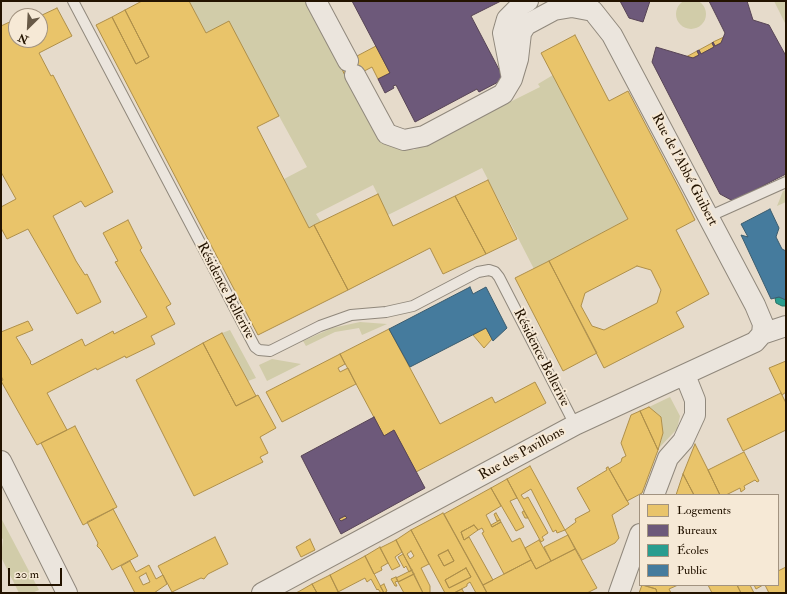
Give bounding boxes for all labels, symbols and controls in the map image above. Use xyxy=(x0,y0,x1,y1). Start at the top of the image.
north arrow xyxy=(8,8,48,48)
text: N xyxy=(16,31,30,46)
street label: Rue de l'Abbé Guibert xyxy=(647,111,721,229)
street label: Résidence Bellerive xyxy=(192,240,258,342)
street label: Résidence Bellerive xyxy=(509,306,573,410)
street label: Rue des Pavillons xyxy=(476,424,568,484)
legend xyxy=(639,494,779,586)
text: Logements xyxy=(677,503,731,518)
text: Bureaux xyxy=(677,523,717,538)
text: Écoles xyxy=(677,543,708,558)
scale bar xyxy=(10,560,64,586)
text: Public xyxy=(677,563,707,578)
text: 20 m xyxy=(15,567,39,582)

